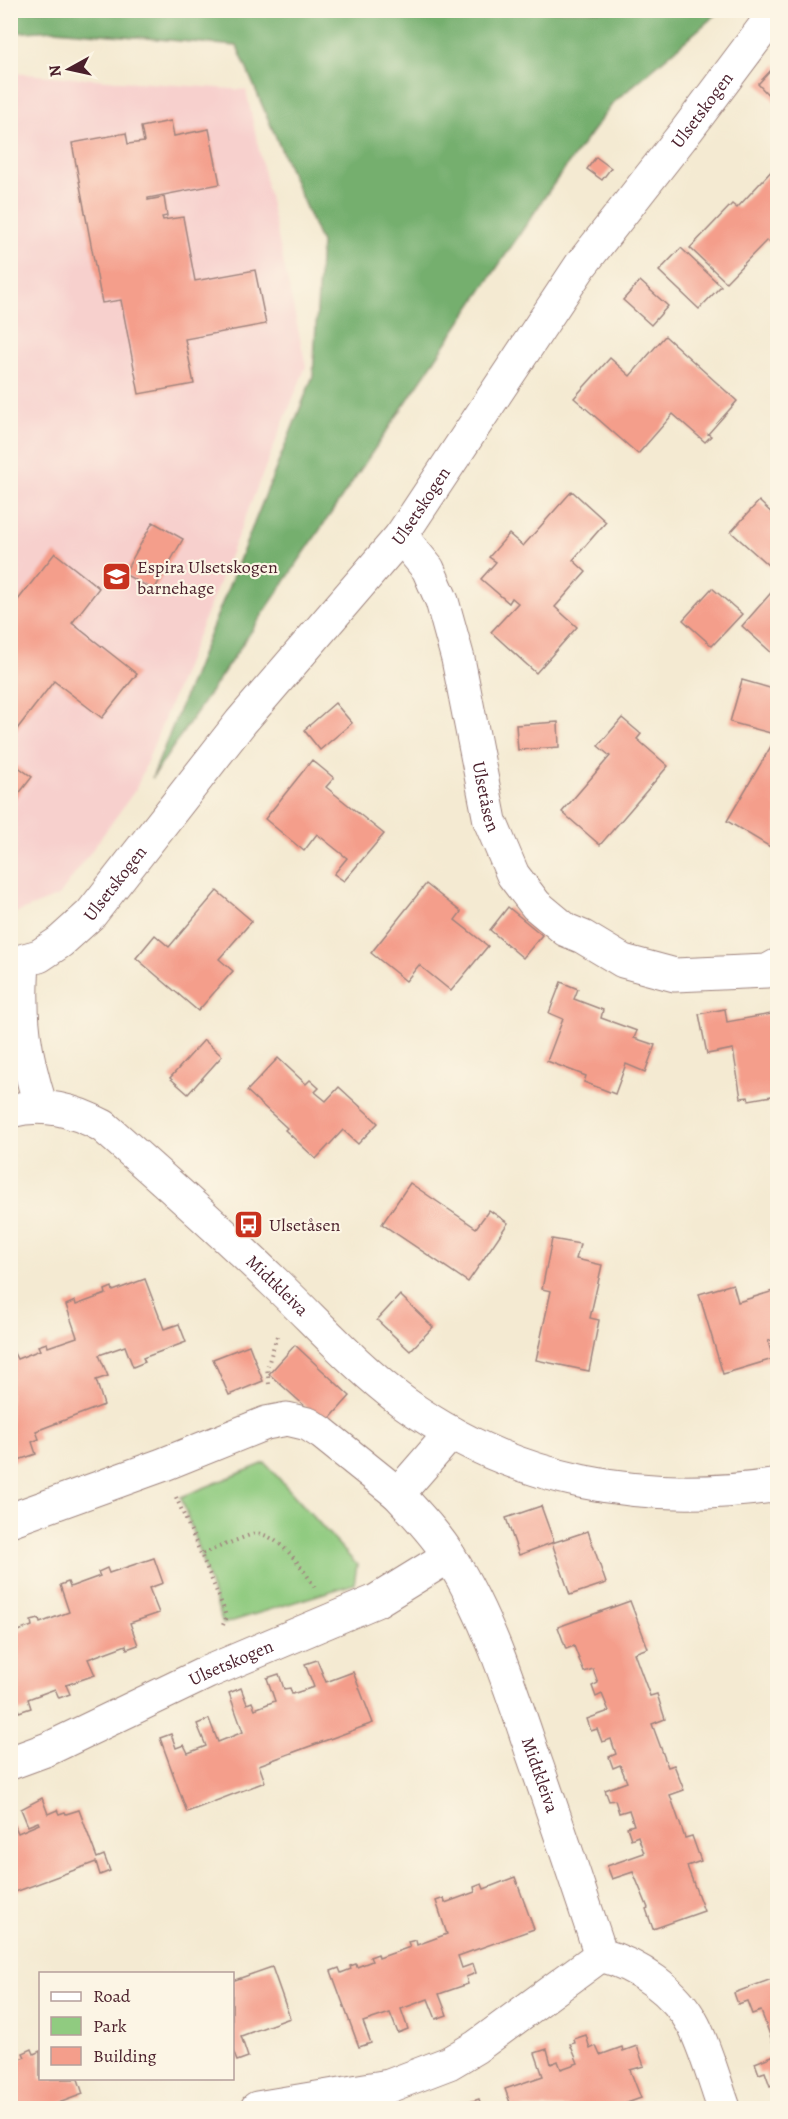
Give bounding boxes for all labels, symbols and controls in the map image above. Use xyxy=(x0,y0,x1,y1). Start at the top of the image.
north arrow xyxy=(39,39,99,99)
text: N xyxy=(43,63,67,78)
street label: Ulsetskogen xyxy=(665,67,739,153)
street label: Ulsetskogen xyxy=(386,462,456,551)
place label: Espira Ulsetskogen barnehage xyxy=(137,555,278,600)
school or university icon: Espira Ulsetskogen barnehage xyxy=(100,561,132,593)
street label: Ulsetåsen xyxy=(466,759,505,836)
street label: Ulsetskogen xyxy=(78,840,152,926)
bus stop icon: Ulsetåsen xyxy=(232,1209,264,1241)
place label: Ulsetåsen xyxy=(269,1213,341,1237)
street label: Midtkleiva xyxy=(241,1250,314,1322)
street label: Ulsetskogen xyxy=(185,1634,277,1691)
street label: Midtkleiva xyxy=(516,1734,564,1816)
legend xyxy=(39,1972,234,2080)
text: Road xyxy=(93,1984,131,2008)
text: Park xyxy=(93,2014,127,2038)
text: Building xyxy=(93,2044,157,2068)

